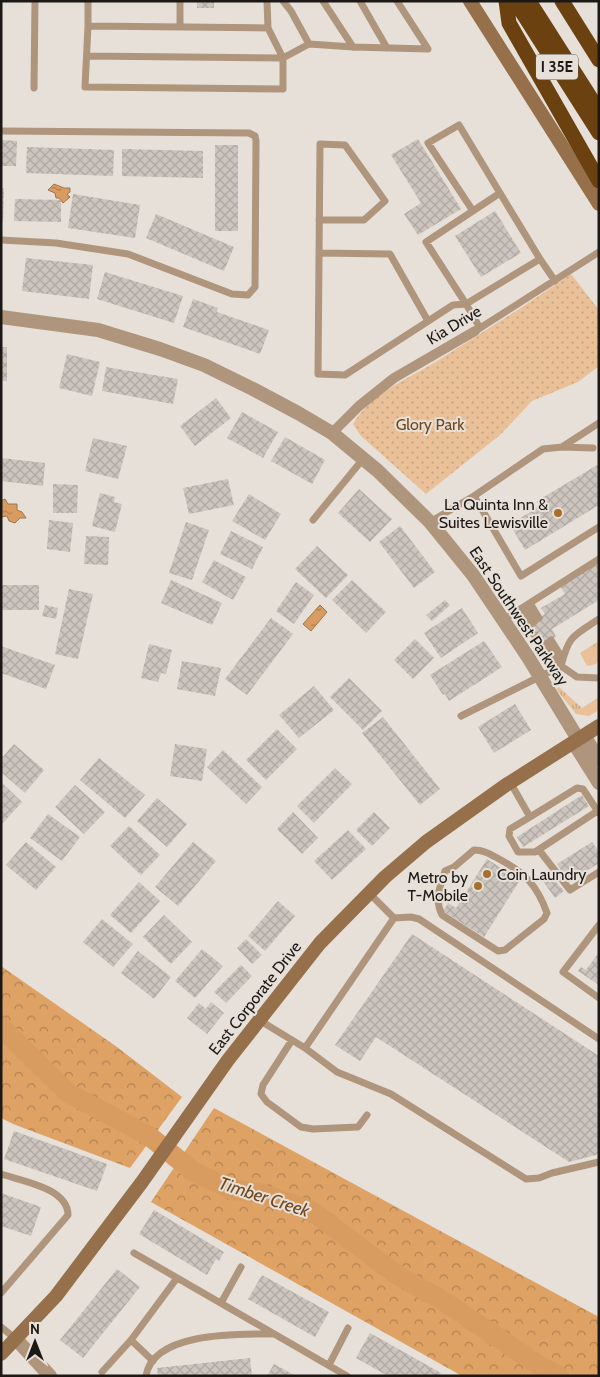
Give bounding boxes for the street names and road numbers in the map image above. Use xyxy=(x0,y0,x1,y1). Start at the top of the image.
road number: I 35E xyxy=(536,54,578,80)
street label: Kia Drive xyxy=(423,301,485,349)
street label: East Southwest Parkway xyxy=(465,543,573,689)
street label: East Corporate Drive xyxy=(205,937,305,1059)

